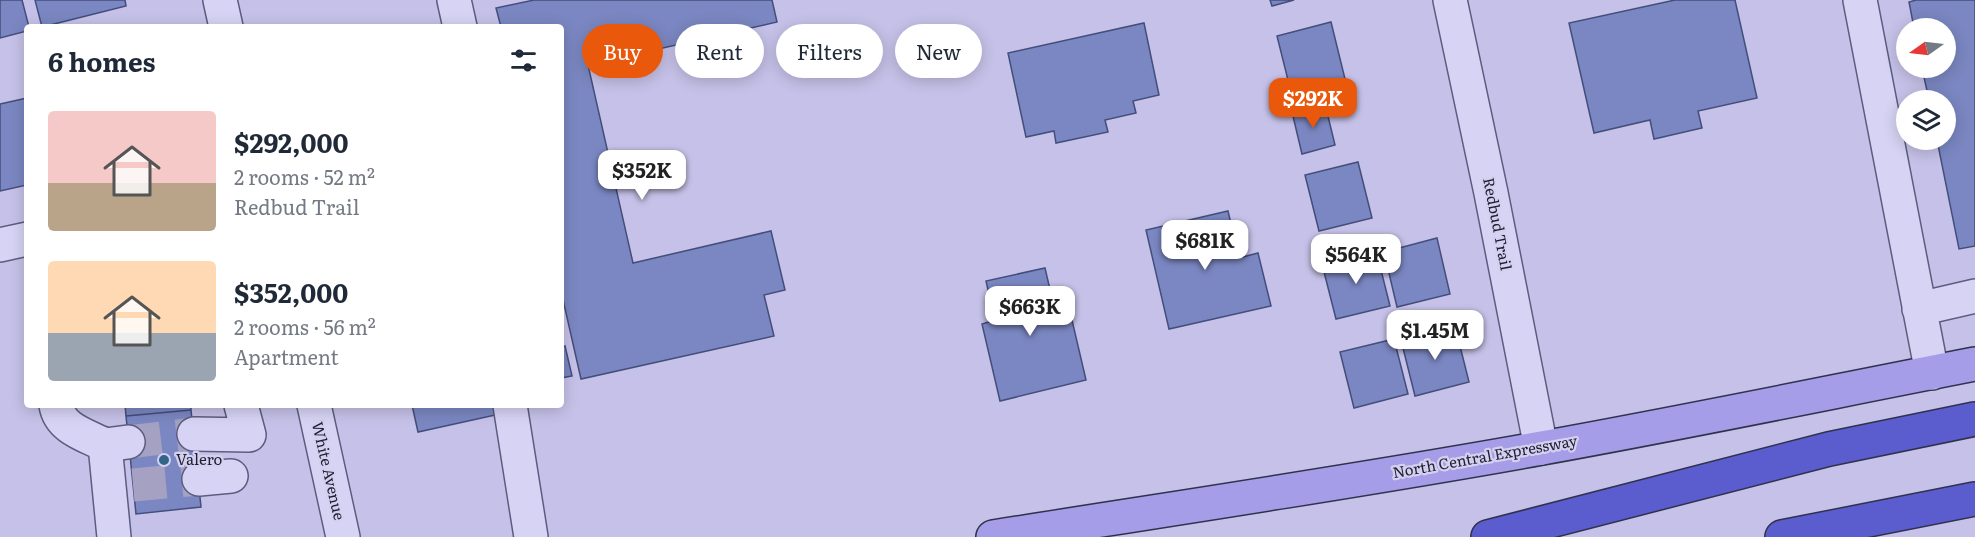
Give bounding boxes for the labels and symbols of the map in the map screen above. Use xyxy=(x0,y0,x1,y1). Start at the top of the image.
north arrow xyxy=(1896,18,1956,78)
pin: $292K xyxy=(1271,78,1355,129)
pin: $352K xyxy=(600,150,684,201)
street label: Redbud Trail xyxy=(1478,175,1519,272)
pin: $681K xyxy=(1163,220,1247,271)
pin: $564K xyxy=(1314,234,1398,285)
pin: $663K xyxy=(988,286,1072,337)
pin: $1.45M xyxy=(1386,310,1484,361)
street label: White Avenue xyxy=(307,419,352,522)
street label: North Central Expressway xyxy=(1391,428,1579,483)
place label: Valero xyxy=(176,447,223,470)
marker: Valero xyxy=(157,453,171,467)

